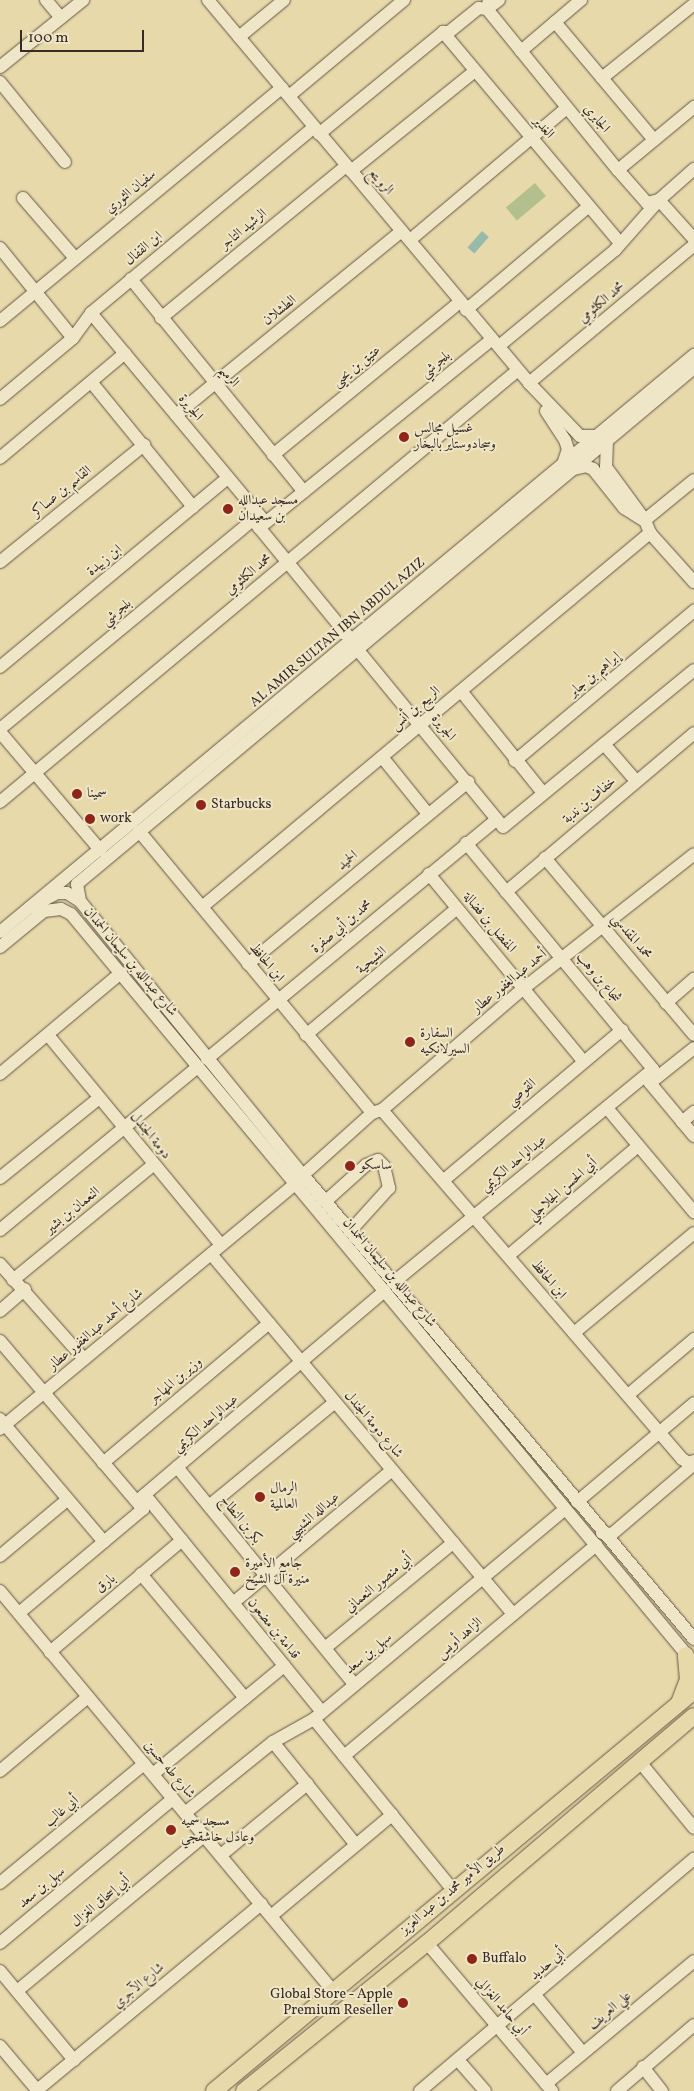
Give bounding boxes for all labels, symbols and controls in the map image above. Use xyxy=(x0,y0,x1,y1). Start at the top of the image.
scale bar xyxy=(22,20,146,52)
text: 100 m xyxy=(28,28,68,49)
street label: الجابري xyxy=(579,101,613,137)
street label: الغدير xyxy=(529,113,557,143)
street label: الرويتع xyxy=(364,165,396,199)
street label: سفيان الثوري xyxy=(102,166,160,218)
street label: الرشيد التاجر xyxy=(217,206,271,254)
street label: ابن القفال xyxy=(122,228,166,270)
street label: محمد الكلثومي xyxy=(575,279,629,327)
street label: الطشلان xyxy=(260,292,300,330)
street label: عتيق بن يحيى xyxy=(329,342,385,392)
street label: بلجرشي xyxy=(418,348,454,382)
street label: الرميم xyxy=(214,363,242,391)
street label: الجريرة xyxy=(174,391,206,425)
place label: غسيل مجالس وسجادوستاير بالبخار xyxy=(414,421,496,454)
marker: غسيل مجالس وسجادوستاير بالبخار xyxy=(398,431,410,443)
street label: القاسم بن عساكر xyxy=(29,463,95,521)
place label: مسجد عبدالله بن سعيدان xyxy=(238,493,298,526)
marker: مسجد عبدالله بن سعيدان xyxy=(222,503,234,515)
street label: ابن زبيدة xyxy=(84,542,126,580)
street label: محمد الكلثومي xyxy=(222,551,276,599)
street label: AL AMIR SULTAN IBN ABDUL AZIZ xyxy=(247,555,429,711)
street label: بلجرشي xyxy=(99,596,135,630)
street label: إبراهيم بن جابر xyxy=(566,648,624,702)
street label: الربيع بن أنس xyxy=(388,683,444,735)
street label: الجريرة xyxy=(427,711,459,745)
street label: خفاف بن ندبة xyxy=(560,774,620,828)
place label: سمينا xyxy=(87,786,107,802)
marker: سمينا xyxy=(71,788,83,800)
place label: Starbucks xyxy=(211,797,272,813)
marker: Starbucks xyxy=(195,799,207,811)
place label: work xyxy=(100,811,132,827)
marker: work xyxy=(84,813,96,825)
street label: الحميد xyxy=(334,847,362,875)
street label: المفضل بن فضالة xyxy=(459,889,519,957)
street label: محمد بن أبي صفرة xyxy=(308,897,376,957)
street label: شارع عبدالله بن سليمان الحمدان xyxy=(79,904,181,1020)
street label: محمد المقدسي xyxy=(607,911,655,963)
street label: ابن الحافظ xyxy=(245,940,287,986)
street label: الشيحية xyxy=(354,944,390,978)
street label: أحمد عبدالغفور عطار xyxy=(469,947,551,1017)
street label: شجاع بن وهب xyxy=(572,949,624,1007)
place label: السفارة السيرلانكيه xyxy=(420,1026,470,1058)
marker: السفارة السيرلانكيه xyxy=(404,1036,416,1048)
street label: القوصي xyxy=(504,1076,540,1110)
street label: دومة الجندل xyxy=(126,1109,174,1163)
street label: عبدالواحد الكريمي xyxy=(477,1132,551,1196)
street label: أبي الحسن الجلاجلي xyxy=(525,1155,601,1225)
place label: ساسكو xyxy=(360,1158,392,1174)
marker: ساسكو xyxy=(344,1160,356,1172)
street label: النعمان بن بشير xyxy=(42,1184,104,1238)
street label: شارع عبدالله بن سليمان الحمدان xyxy=(338,1215,440,1331)
street label: ابن الحافظ xyxy=(527,1257,569,1303)
street label: شارع أحمد عبدالغفور عطار xyxy=(45,1285,147,1375)
street label: وزير بن المهاجر xyxy=(146,1354,206,1408)
street label: شارع دومة الجندل xyxy=(340,1388,406,1462)
street label: عبدالواحد الكريمي xyxy=(170,1392,242,1456)
place label: الرمال العالمية xyxy=(270,1481,298,1514)
street label: عبدالله الشبيبي xyxy=(284,1489,344,1543)
marker: الرمال العالمية xyxy=(254,1491,266,1503)
street label: بكر بن النطاح xyxy=(216,1493,264,1547)
street label: أبي منصور النعماني xyxy=(342,1551,416,1617)
place label: جامع الأميرة منيرة آل الشيخ xyxy=(245,1556,310,1588)
marker: جامع الأميرة منيرة آل الشيخ xyxy=(229,1566,241,1578)
street label: بارق xyxy=(93,1571,119,1597)
street label: قدامة بن مضعون xyxy=(243,1595,303,1663)
street label: الزاهد أويس xyxy=(433,1615,487,1663)
street label: سهل بن سعد xyxy=(342,1630,396,1678)
street label: شارع طه حسين xyxy=(140,1737,198,1803)
street label: أبي غالب xyxy=(41,1793,83,1831)
place label: مسجد سميه وعادل خاشقجي xyxy=(181,1814,254,1846)
marker: مسجد سميه وعادل خاشقجي xyxy=(165,1824,177,1836)
street label: طريق الأمير محمد بن عبد العزيز xyxy=(397,1841,509,1939)
street label: سهل بن سعد xyxy=(15,1864,69,1912)
street label: أبي إسحاق الغزال xyxy=(68,1873,134,1931)
street label: أبي حديد xyxy=(527,1946,569,1984)
place label: Buffalo xyxy=(482,1951,527,1967)
marker: Buffalo xyxy=(466,1953,478,1965)
street label: شارع الآجري xyxy=(110,1960,168,2012)
street label: أبي حامد الغزالي xyxy=(472,1974,530,2040)
place label: Global Store - Apple Premium Reseller xyxy=(270,1987,393,2020)
street label: علي العريف xyxy=(585,1988,635,2034)
marker: Global Store - Apple Premium Reseller xyxy=(397,1997,409,2009)

